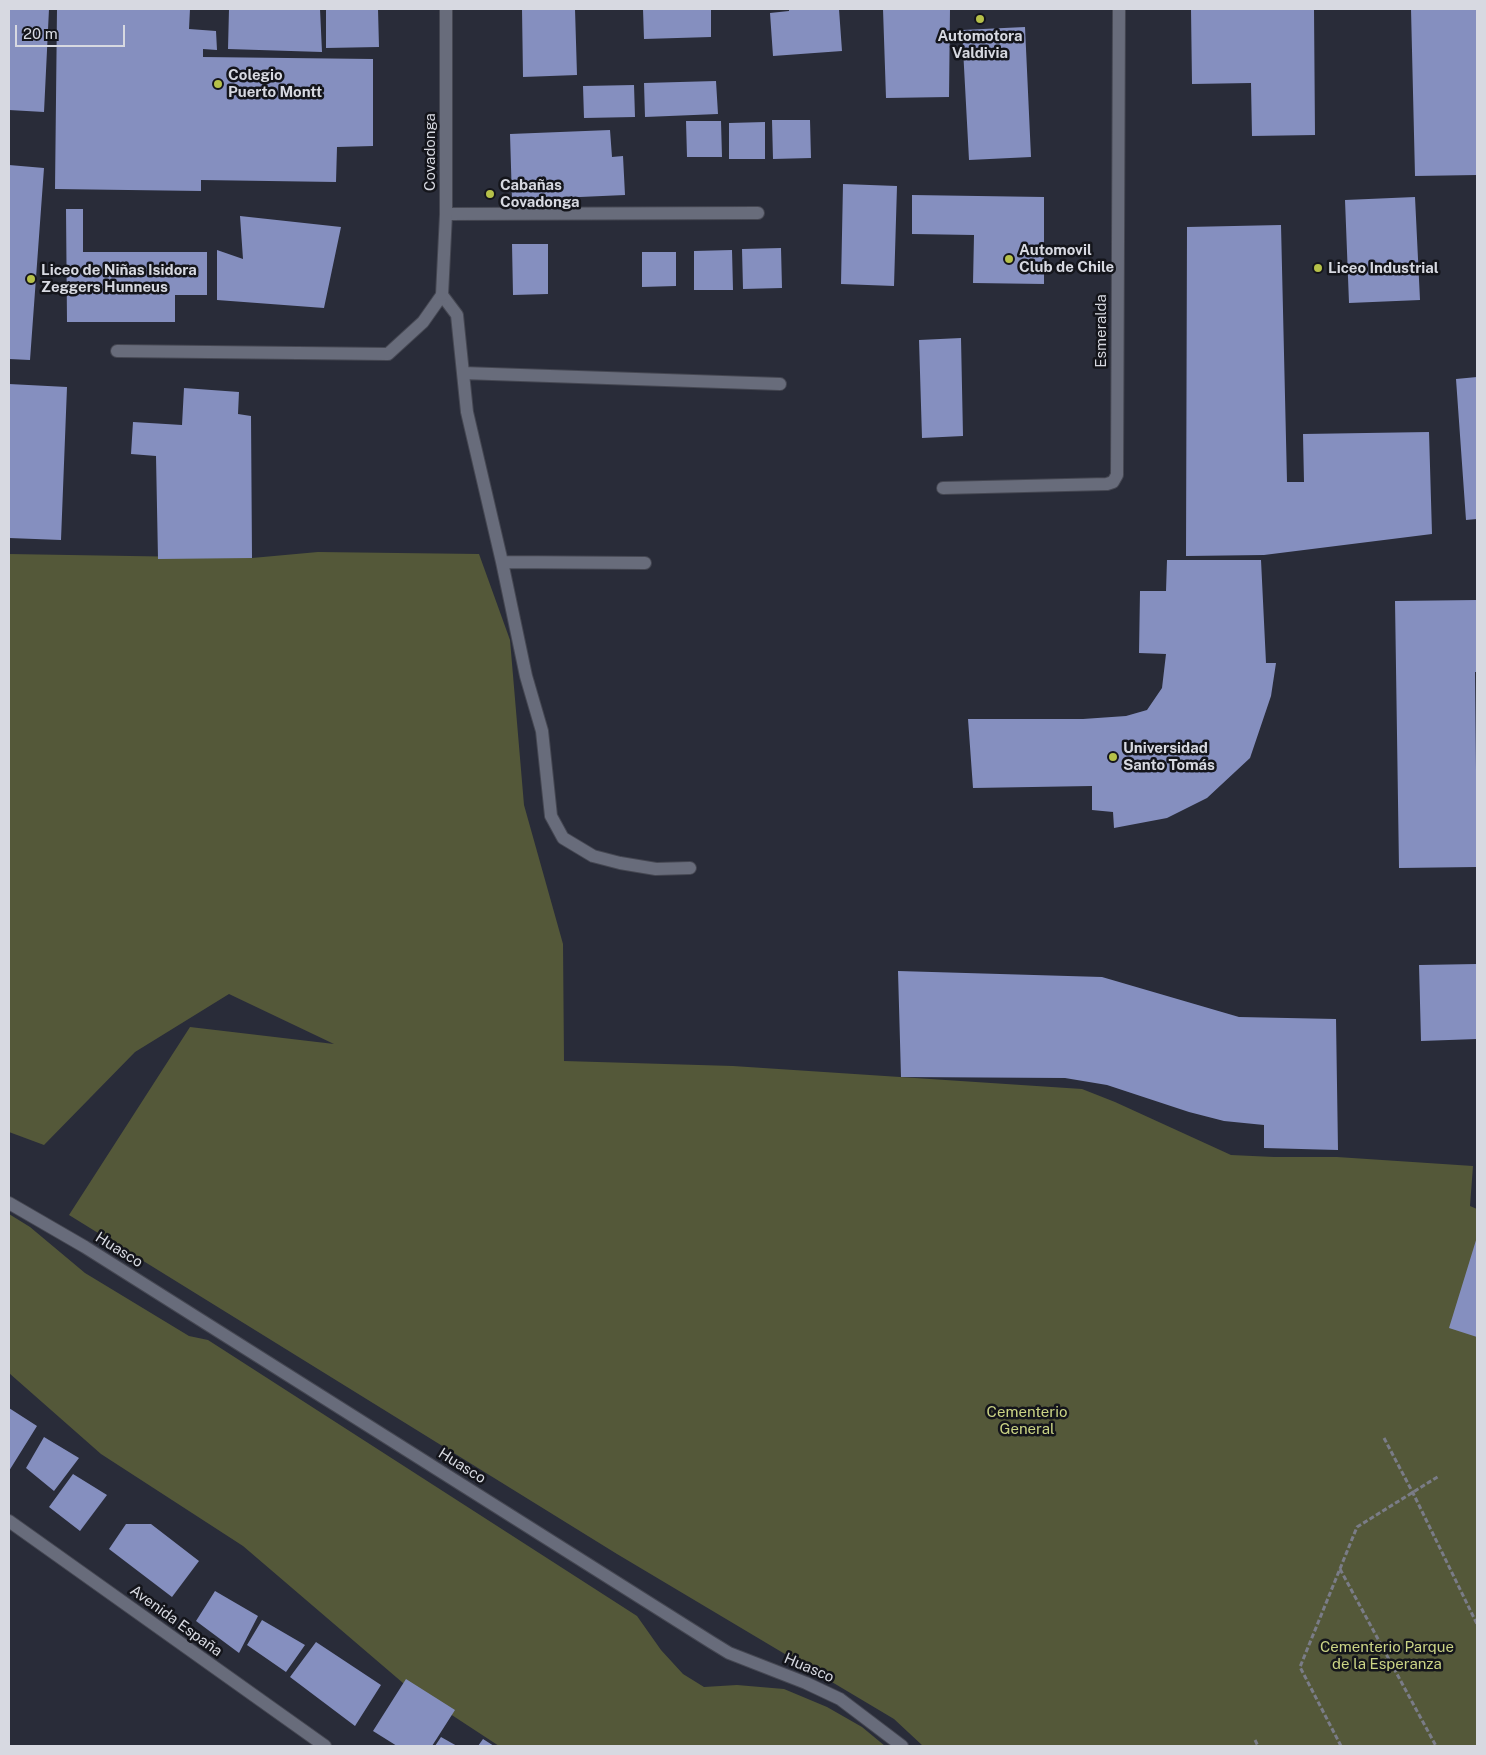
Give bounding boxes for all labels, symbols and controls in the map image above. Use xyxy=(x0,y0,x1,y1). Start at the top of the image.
marker: Automotora Valdivia xyxy=(974,13,986,25)
scale bar xyxy=(18,15,128,47)
text: 20 m xyxy=(23,25,58,42)
place label: Automotora Valdivia xyxy=(937,27,1023,62)
place label: Colegio Puerto Montt xyxy=(228,66,322,101)
marker: Colegio Puerto Montt xyxy=(212,78,224,90)
street label: Covadonga xyxy=(421,113,439,191)
place label: Cabañas Covadonga xyxy=(500,176,580,211)
marker: Cabañas Covadonga xyxy=(484,188,496,200)
place label: Automovil Club de Chile xyxy=(1019,241,1114,276)
marker: Automovil Club de Chile xyxy=(1003,253,1015,265)
place label: Liceo Industrial xyxy=(1328,259,1439,277)
place label: Liceo de Niñas Isidora Zeggers Hunneus xyxy=(41,261,197,296)
marker: Liceo Industrial xyxy=(1312,262,1324,274)
marker: Liceo de Niñas Isidora Zeggers Hunneus xyxy=(25,273,37,285)
street label: Esmeralda xyxy=(1092,294,1110,368)
place label: Universidad Santo Tomás xyxy=(1123,739,1215,774)
marker: Universidad Santo Tomás xyxy=(1107,751,1119,763)
street label: Huasco xyxy=(92,1228,146,1272)
park label: Cementerio General xyxy=(987,1403,1067,1438)
street label: Huasco xyxy=(435,1444,489,1488)
street label: Avenida España xyxy=(126,1581,226,1661)
park label: Cementerio Parque de la Esperanza xyxy=(1320,1638,1454,1673)
street label: Huasco xyxy=(781,1649,837,1687)

